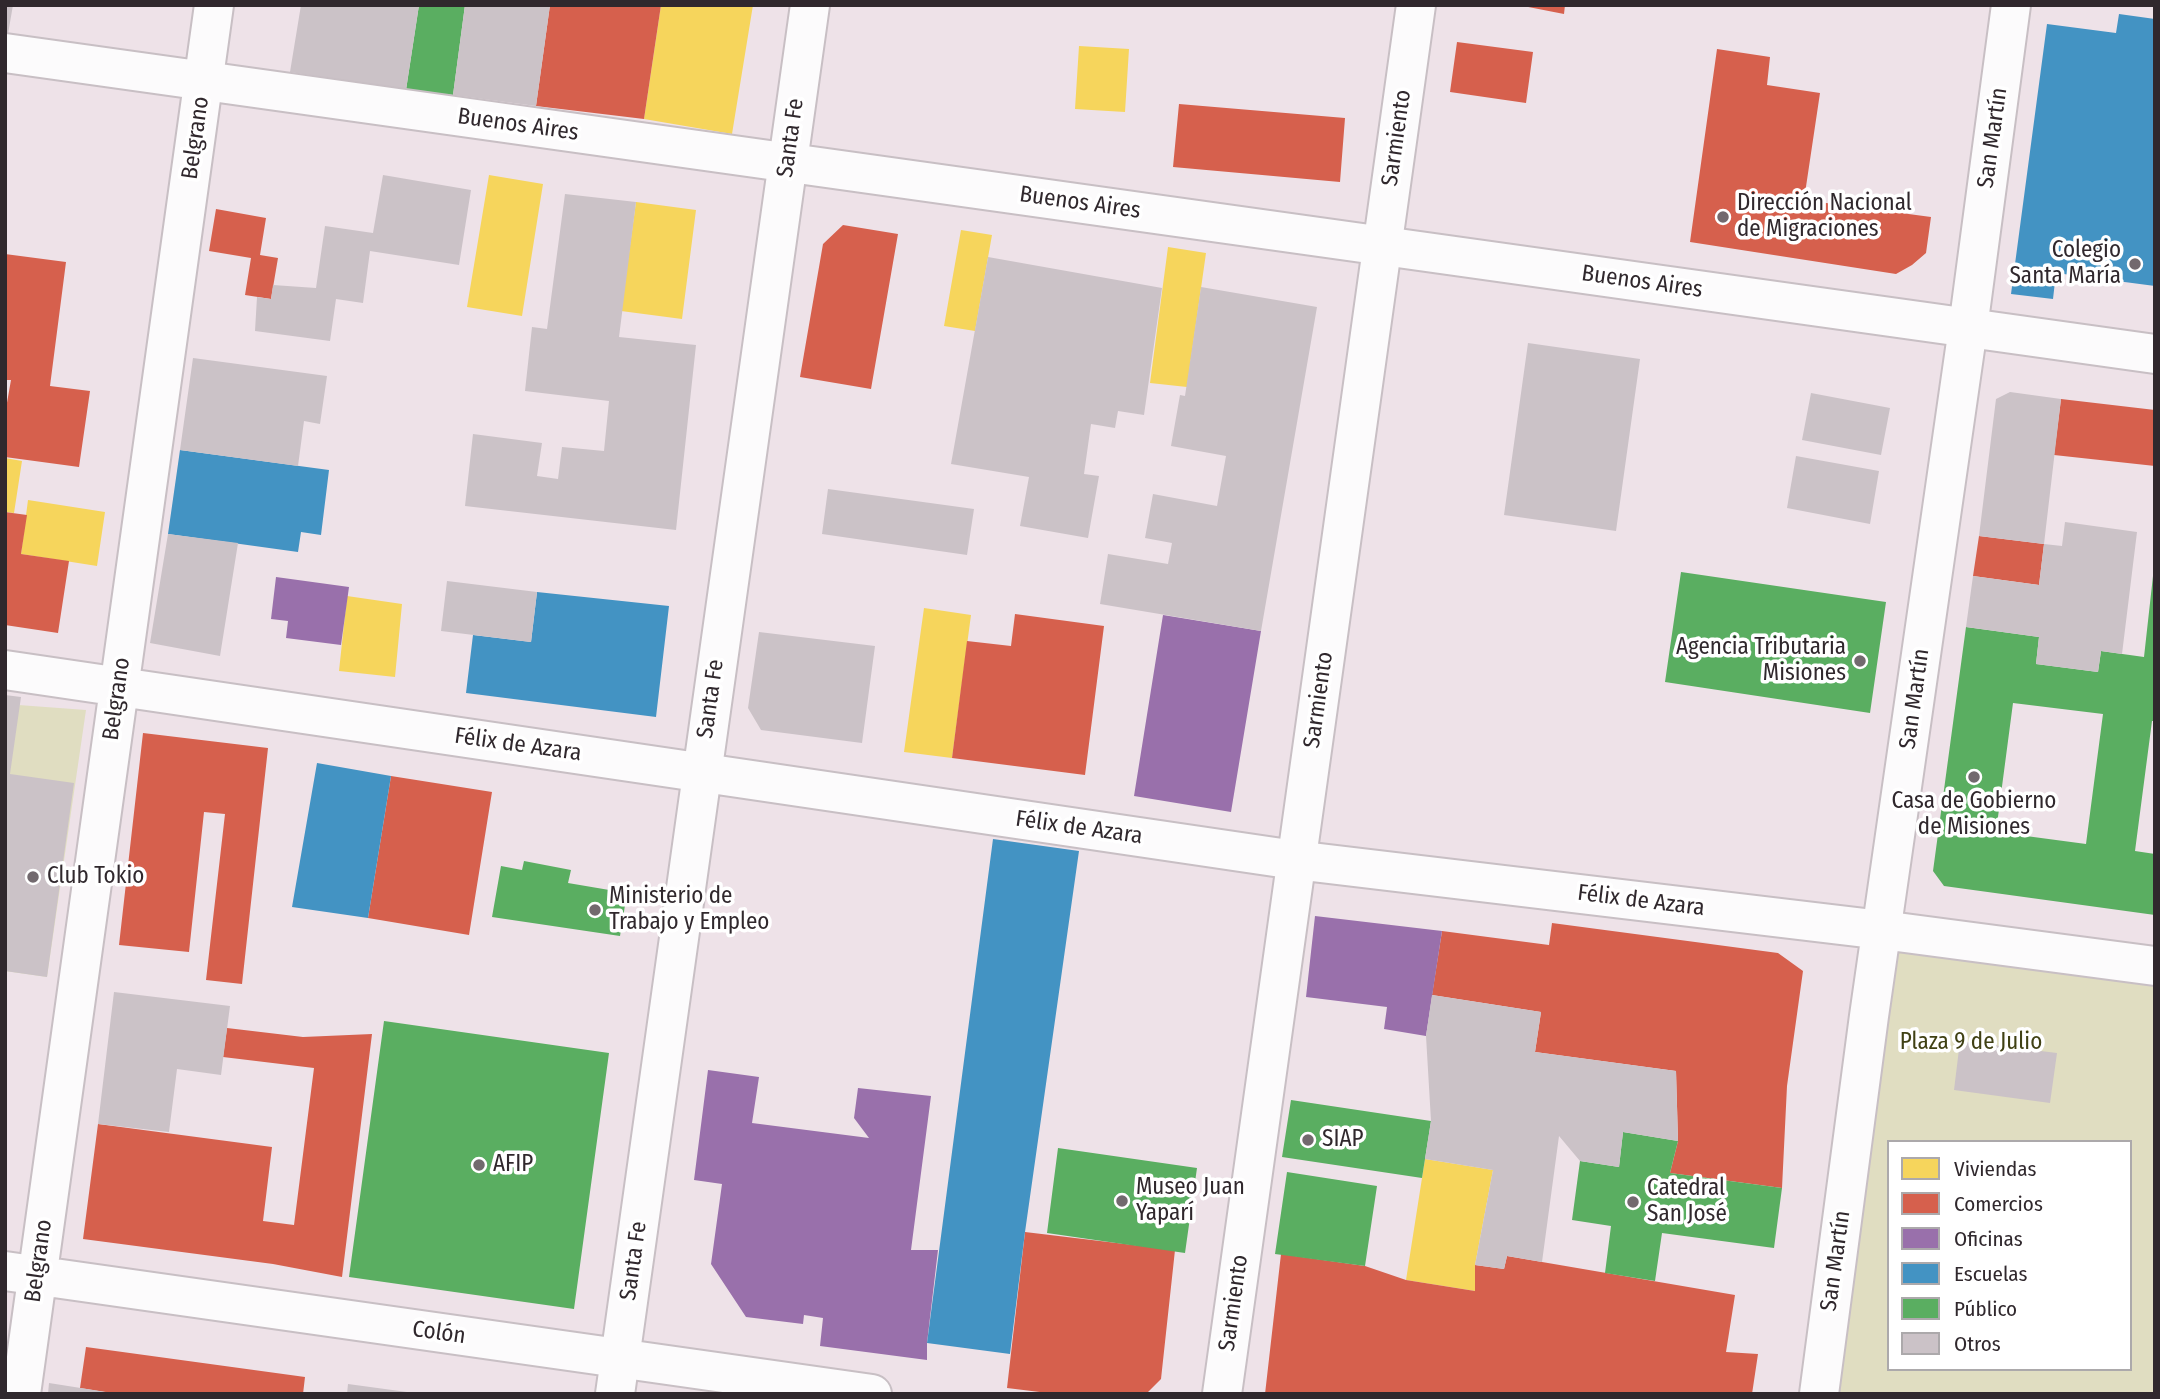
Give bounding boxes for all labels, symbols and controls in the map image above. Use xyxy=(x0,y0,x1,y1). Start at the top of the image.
street label: San Martín xyxy=(1972,86,2014,190)
street label: Sarmiento xyxy=(1377,88,1417,188)
street label: Belgrano xyxy=(177,95,215,181)
street label: Santa Fe xyxy=(772,97,810,179)
street label: Buenos Aires xyxy=(456,103,580,147)
street label: Buenos Aires xyxy=(1018,181,1142,225)
place label: Dirección Nacional de Migraciones xyxy=(1737,190,1912,244)
marker: Dirección Nacional de Migraciones xyxy=(1715,209,1731,225)
place label: Colegio Santa María xyxy=(2009,237,2121,291)
marker: Colegio Santa María xyxy=(2127,256,2143,272)
street label: Buenos Aires xyxy=(1580,260,1704,304)
place label: Agencia Tributaria Misiones xyxy=(1676,634,1846,688)
street label: San Martín xyxy=(1894,647,1936,751)
street label: Sarmiento xyxy=(1299,650,1339,750)
marker: Agencia Tributaria Misiones xyxy=(1852,653,1868,669)
street label: Belgrano xyxy=(98,656,136,742)
street label: Santa Fe xyxy=(692,658,730,740)
street label: Félix de Azara xyxy=(453,722,583,768)
marker: Casa de Gobierno de Misiones xyxy=(1966,769,1982,785)
place label: Casa de Gobierno de Misiones xyxy=(1892,788,2056,842)
street label: Félix de Azara xyxy=(1014,805,1144,851)
place label: Club Tokio xyxy=(47,863,144,891)
marker: Club Tokio xyxy=(25,869,41,885)
street label: Félix de Azara xyxy=(1576,880,1706,922)
place label: Ministerio de Trabajo y Empleo xyxy=(609,883,769,937)
marker: Ministerio de Trabajo y Empleo xyxy=(587,902,603,918)
park label: Plaza 9 de Julio xyxy=(1900,1029,2042,1057)
place label: SIAP xyxy=(1322,1126,1364,1154)
marker: SIAP xyxy=(1300,1132,1316,1148)
legend xyxy=(1887,1140,2132,1371)
place label: AFIP xyxy=(493,1151,533,1179)
text: Viviendas xyxy=(1954,1156,2036,1182)
marker: AFIP xyxy=(471,1157,487,1173)
place label: Museo Juan Yaparí xyxy=(1136,1174,1245,1228)
place label: Catedral San José xyxy=(1647,1175,1727,1229)
text: Comercios xyxy=(1954,1191,2043,1217)
marker: Museo Juan Yaparí xyxy=(1114,1193,1130,1209)
marker: Catedral San José xyxy=(1625,1194,1641,1210)
street label: San Martín xyxy=(1815,1209,1857,1313)
street label: Belgrano xyxy=(20,1218,58,1304)
street label: Santa Fe xyxy=(615,1220,653,1302)
text: Oficinas xyxy=(1954,1226,2023,1252)
street label: Sarmiento xyxy=(1214,1253,1254,1353)
text: Escuelas xyxy=(1954,1261,2027,1287)
text: Público xyxy=(1954,1296,2017,1322)
street label: Colón xyxy=(411,1316,467,1350)
text: Otros xyxy=(1954,1331,2001,1357)

